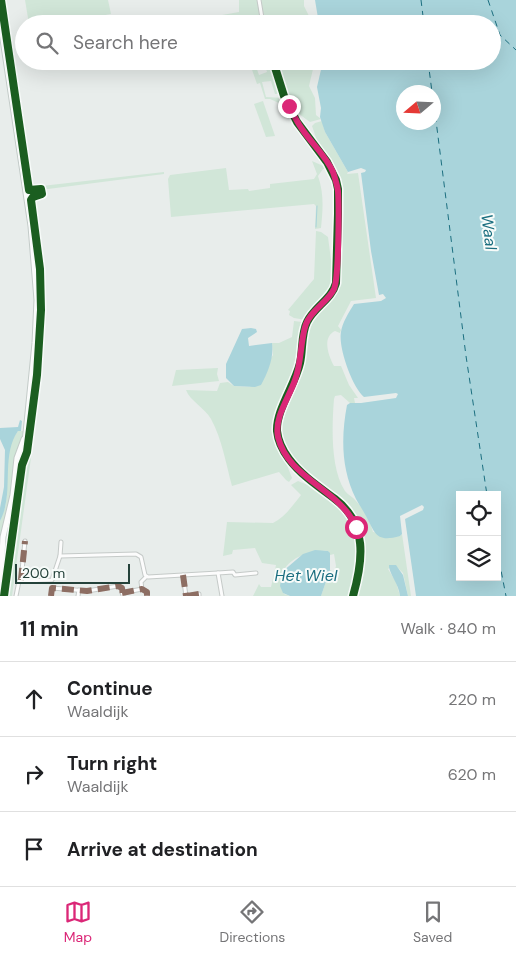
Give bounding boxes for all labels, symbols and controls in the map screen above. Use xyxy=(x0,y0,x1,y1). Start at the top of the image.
search box xyxy=(15,15,501,70)
icon: search xyxy=(33,29,61,57)
text: Search here xyxy=(73,30,178,55)
north arrow xyxy=(396,85,441,130)
route end xyxy=(278,95,301,118)
water label: Waal xyxy=(476,213,502,252)
map controls xyxy=(456,491,501,581)
button: locate xyxy=(456,491,501,536)
route start xyxy=(345,516,368,539)
button: layers xyxy=(456,536,501,581)
scale bar xyxy=(15,561,130,584)
text: 200 m xyxy=(22,564,65,582)
water label: Het Wiel xyxy=(275,565,338,586)
text: 11 min xyxy=(20,615,79,643)
text: Walk · 840 m xyxy=(400,618,496,639)
text: Continue xyxy=(67,676,153,701)
icon: ahead xyxy=(20,685,48,713)
text: 220 m xyxy=(448,689,496,710)
text: Waaldijk xyxy=(67,701,129,722)
text: Turn right xyxy=(67,751,157,776)
icon: right xyxy=(20,760,48,788)
text: 620 m xyxy=(448,764,496,785)
text: Waaldijk xyxy=(67,776,129,797)
icon: arrive xyxy=(20,835,48,863)
text: Arrive at destination xyxy=(67,837,258,862)
tab: Map xyxy=(64,898,92,946)
tab: Directions xyxy=(220,898,285,946)
tab: Saved xyxy=(413,898,452,946)

